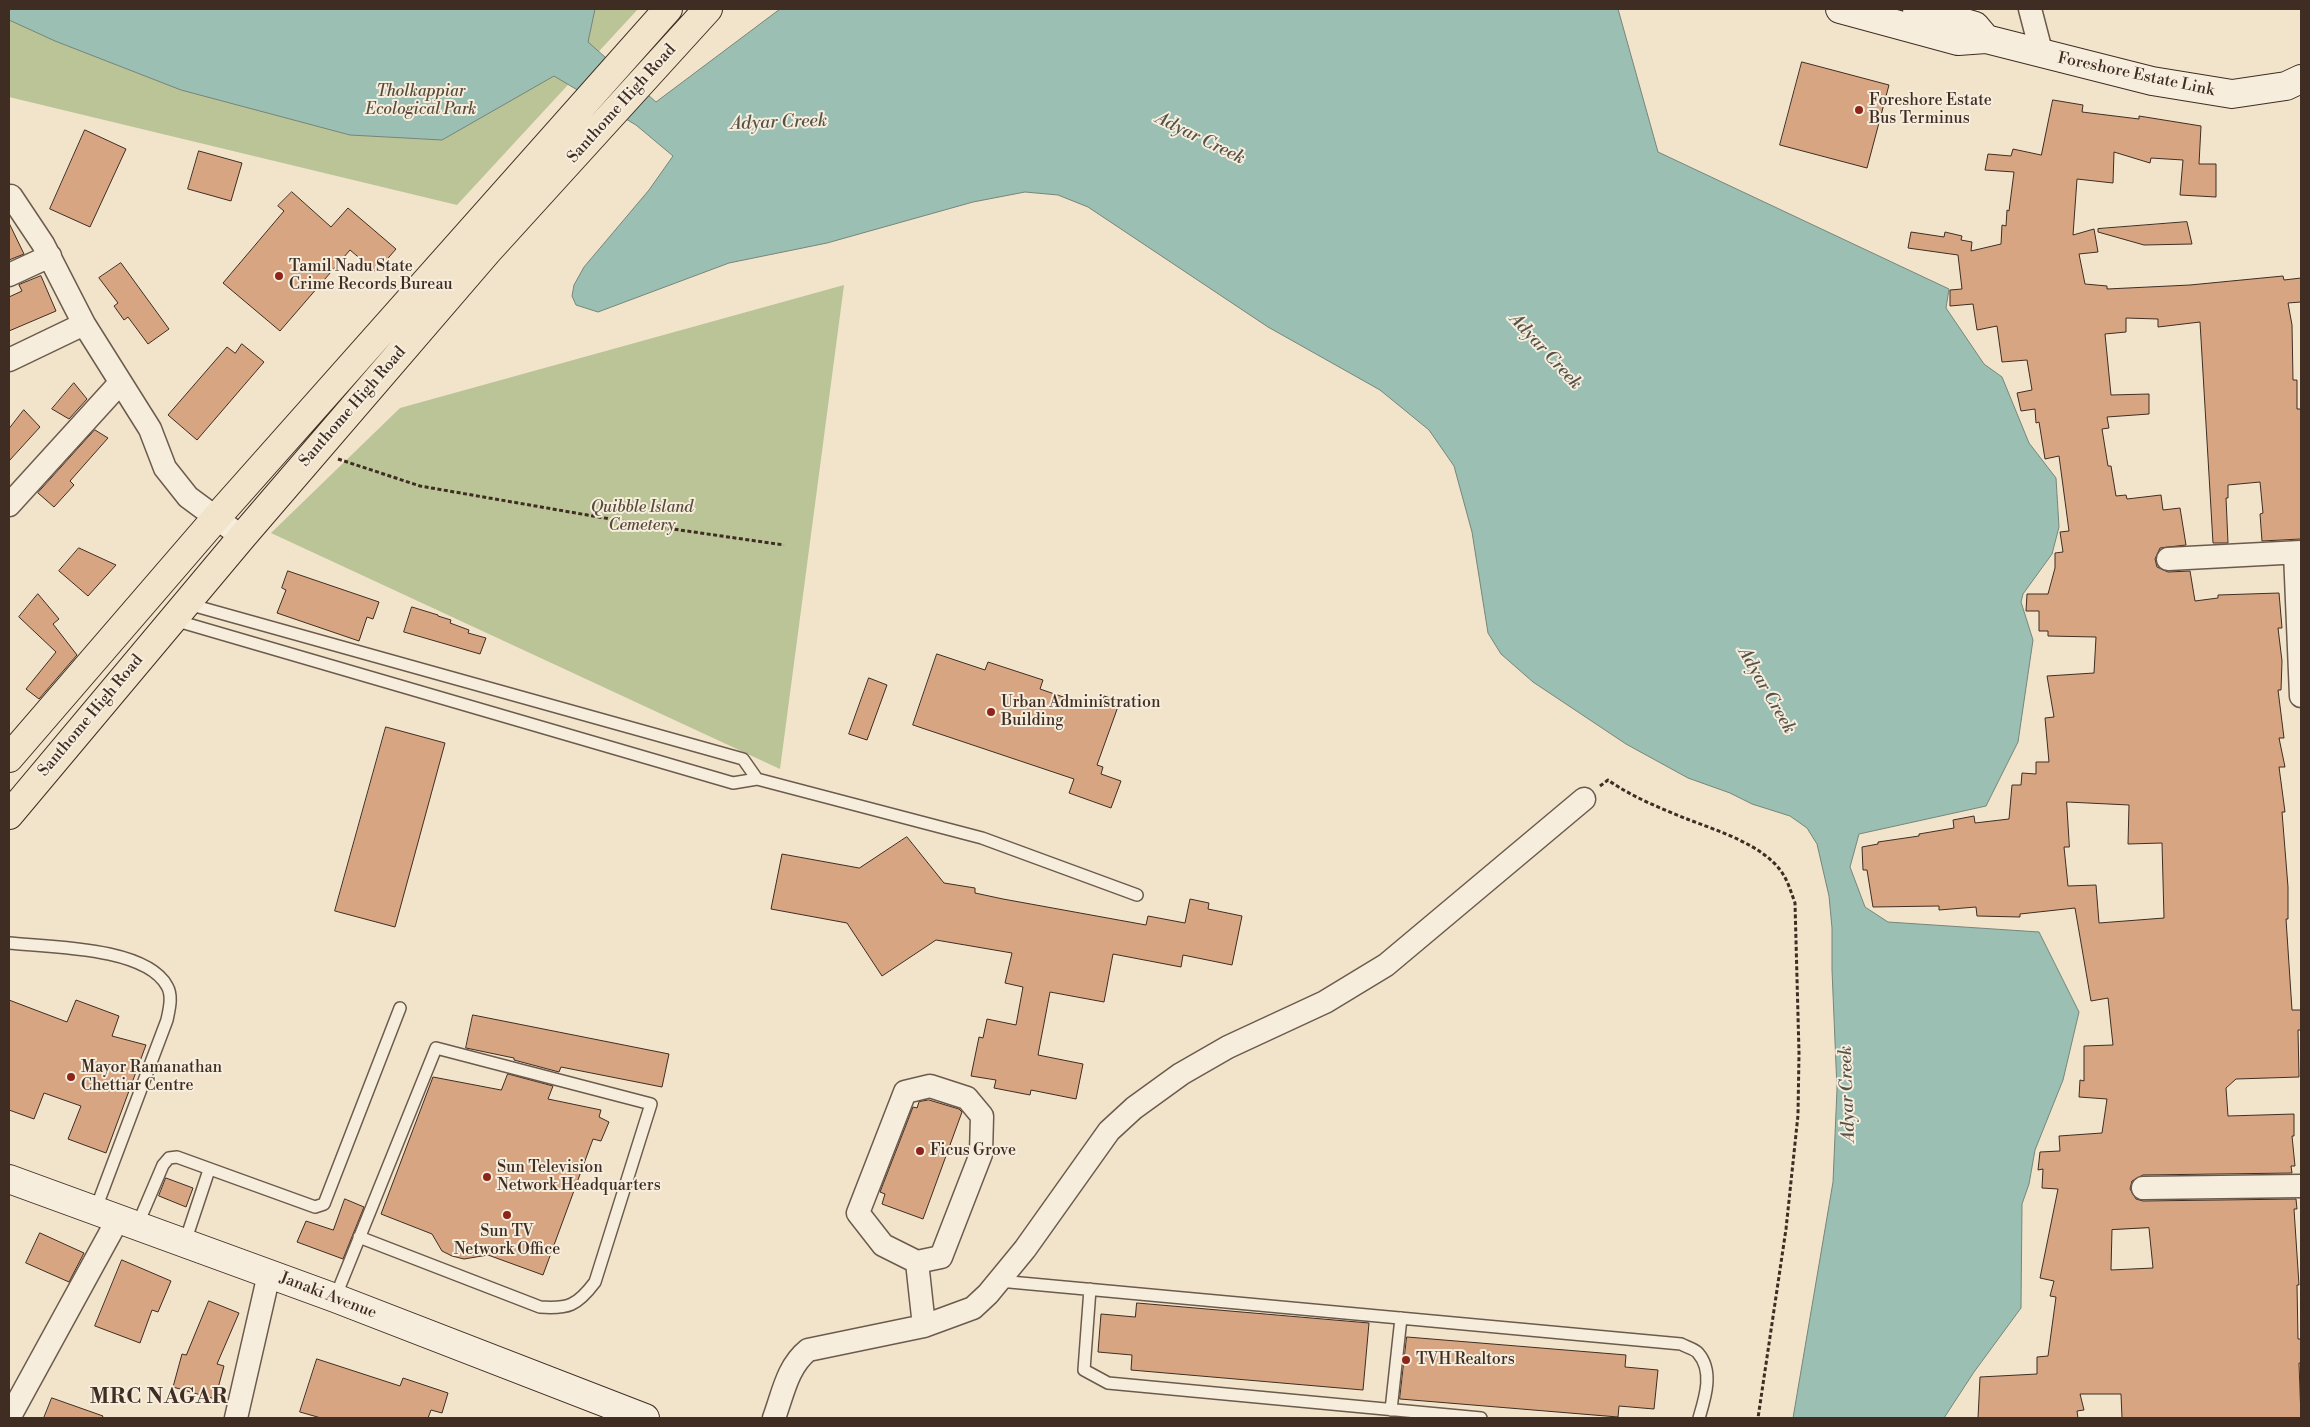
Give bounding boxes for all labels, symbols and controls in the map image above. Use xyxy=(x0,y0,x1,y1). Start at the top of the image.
street label: Santhome High Road xyxy=(564,41,680,167)
street label: Foreshore Estate Link xyxy=(2056,49,2216,101)
park label: Tholkappiar Ecological Park xyxy=(366,82,476,120)
place label: Foreshore Estate Bus Terminus xyxy=(1869,91,1992,129)
marker: Foreshore Estate Bus Terminus xyxy=(1853,104,1865,116)
water label: Adyar Creek xyxy=(1152,108,1248,170)
water label: Adyar Creek xyxy=(730,111,828,135)
place label: Tamil Nadu State Crime Records Bureau xyxy=(289,257,453,295)
marker: Tamil Nadu State Crime Records Bureau xyxy=(273,270,285,282)
water label: Adyar Creek xyxy=(1504,309,1586,395)
street label: Santhome High Road xyxy=(296,343,410,471)
park label: Quibble Island Cemetery xyxy=(591,498,693,536)
water label: Adyar Creek xyxy=(1733,644,1799,738)
street label: Santhome High Road xyxy=(35,651,147,781)
place label: Urban Administration Building xyxy=(1001,693,1160,731)
marker: Urban Administration Building xyxy=(985,706,997,718)
water label: Adyar Creek xyxy=(1836,1045,1860,1143)
place label: Mayor Ramanathan Chettiar Centre xyxy=(81,1058,222,1096)
marker: Mayor Ramanathan Chettiar Centre xyxy=(65,1071,77,1083)
place label: Ficus Grove xyxy=(930,1141,1016,1161)
marker: Ficus Grove xyxy=(914,1145,926,1157)
place label: Sun Television Network Headquarters xyxy=(497,1158,661,1196)
marker: Sun Television Network Headquarters xyxy=(481,1171,493,1183)
marker: Sun TV Network Office xyxy=(501,1209,513,1221)
place label: Sun TV Network Office xyxy=(454,1222,560,1260)
street label: Janaki Avenue xyxy=(277,1269,379,1323)
place label: TVH Realtors xyxy=(1416,1350,1515,1370)
marker: TVH Realtors xyxy=(1400,1354,1412,1366)
district label: MRC NAGAR xyxy=(89,1385,229,1411)

